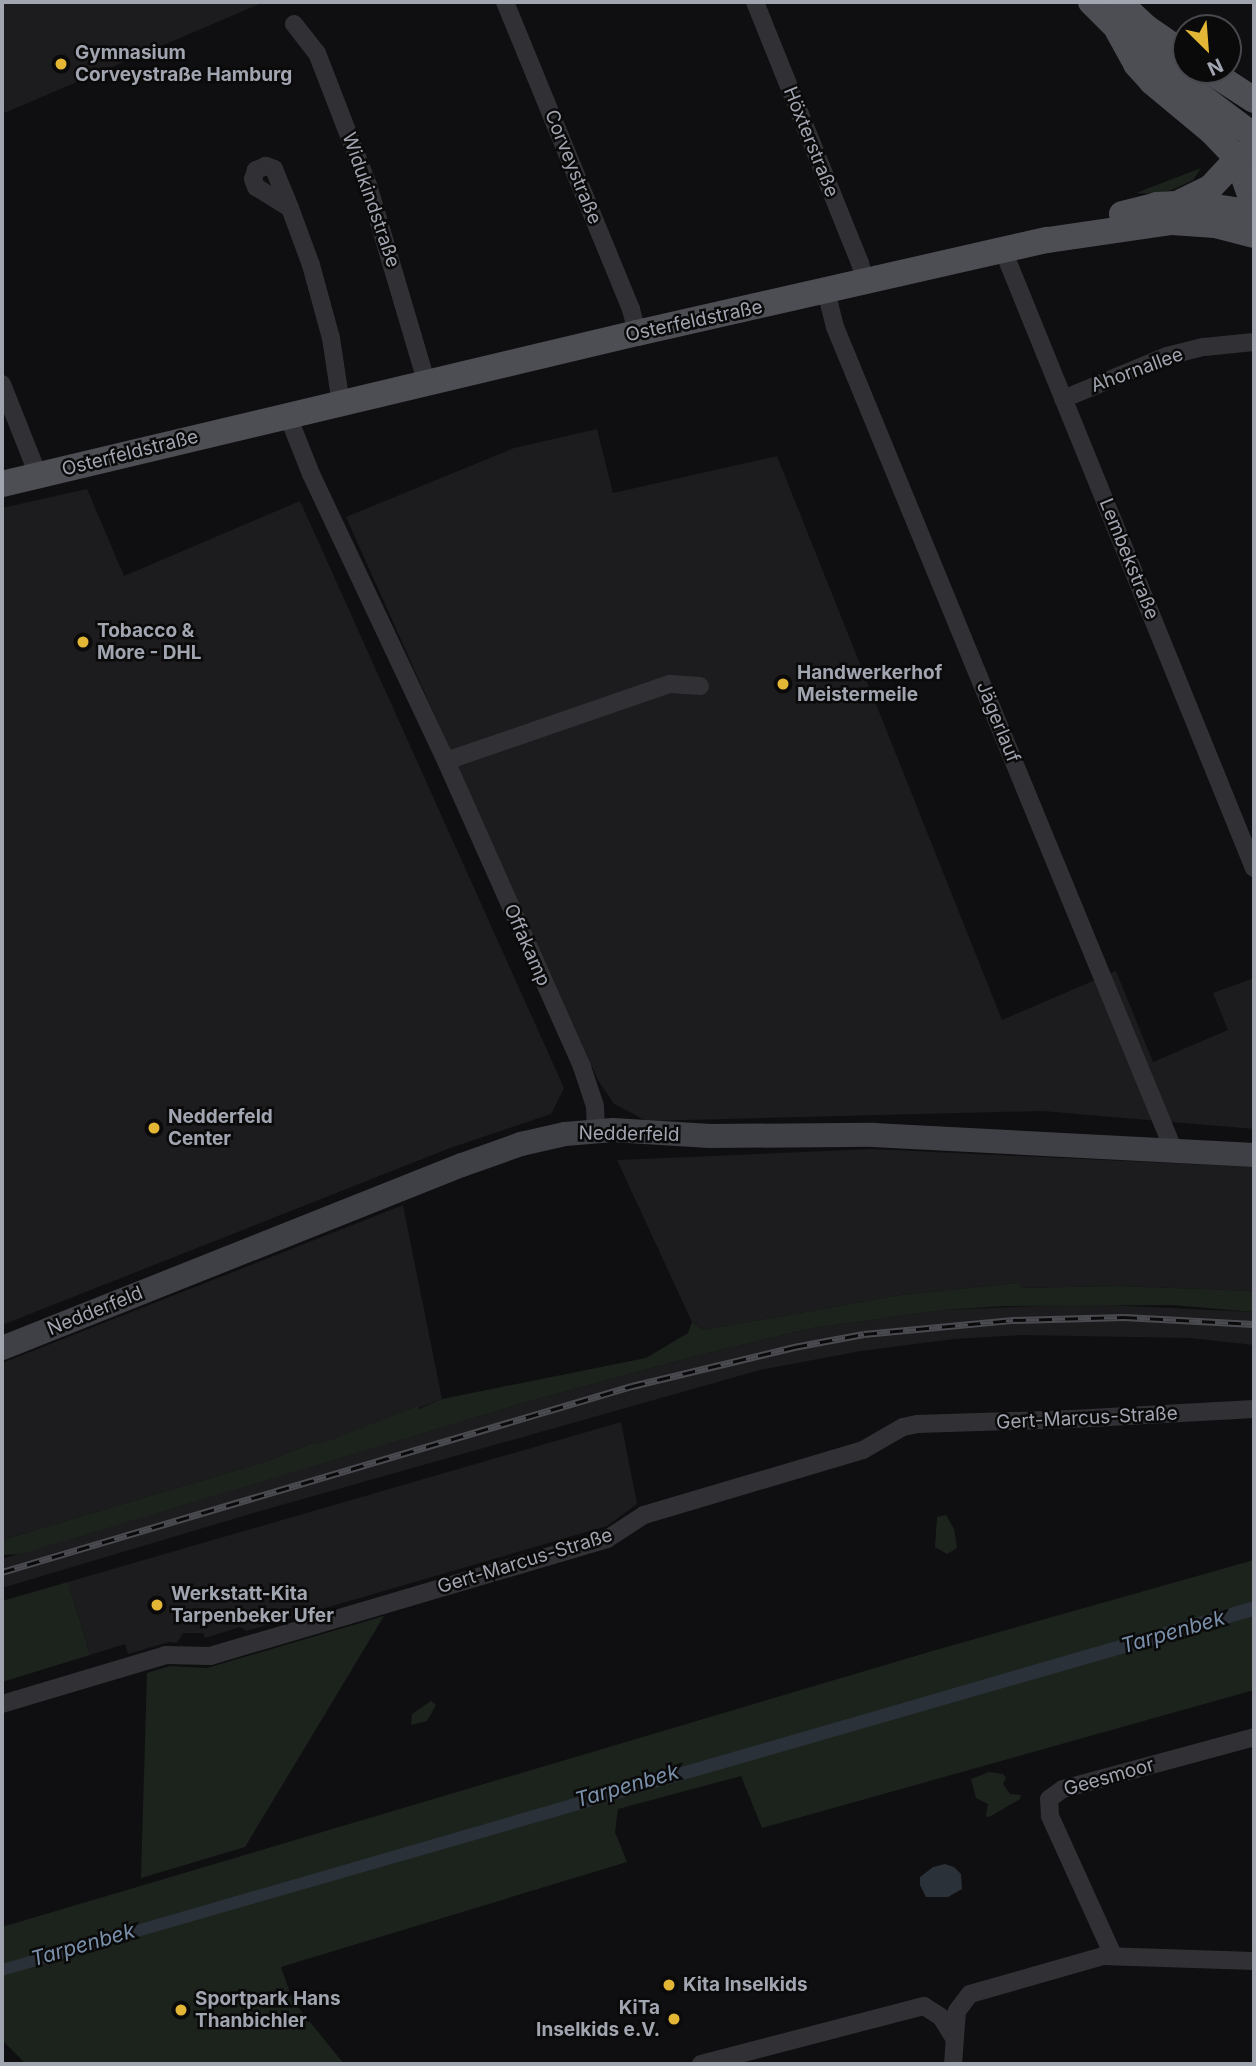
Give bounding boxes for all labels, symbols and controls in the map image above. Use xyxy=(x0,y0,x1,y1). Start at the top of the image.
north arrow xyxy=(1172,14,1242,84)
place label: Gymnasium Corveystraße Hamburg xyxy=(75,42,292,86)
text: N xyxy=(1204,53,1227,80)
marker: Gymnasium Corveystraße Hamburg xyxy=(53,56,69,72)
street label: Höxterstraße xyxy=(779,84,843,200)
street label: Corveystraße xyxy=(540,107,606,227)
street label: Widukindstraße xyxy=(337,130,405,270)
street label: Osterfeldstraße xyxy=(623,295,765,347)
street label: Ahornallee xyxy=(1088,343,1186,397)
street label: Osterfeldstraße xyxy=(59,425,201,481)
street label: Lembekstraße xyxy=(1094,495,1164,623)
place label: Tobacco & More - DHL xyxy=(97,620,201,664)
marker: Tobacco & More - DHL xyxy=(75,634,91,650)
place label: Handwerkerhof Meistermeile xyxy=(797,662,942,706)
marker: Handwerkerhof Meistermeile xyxy=(775,676,791,692)
street label: Jägerlauf xyxy=(971,678,1025,766)
street label: Offakamp xyxy=(499,900,555,990)
place label: Nedderfeld Center xyxy=(168,1106,273,1150)
marker: Nedderfeld Center xyxy=(146,1120,162,1136)
street label: Nedderfeld xyxy=(578,1122,680,1146)
street label: Nedderfeld xyxy=(44,1282,146,1340)
street label: Gert-Marcus-Straße xyxy=(996,1402,1178,1434)
street label: Gert-Marcus-Straße xyxy=(435,1524,615,1598)
place label: Werkstatt-Kita Tarpenbeker Ufer xyxy=(171,1583,334,1627)
marker: Werkstatt-Kita Tarpenbeker Ufer xyxy=(149,1597,165,1613)
water label: Tarpenbek xyxy=(1118,1605,1228,1659)
street label: Geesmoor xyxy=(1061,1753,1157,1801)
water label: Tarpenbek xyxy=(572,1759,682,1813)
water label: Tarpenbek xyxy=(28,1918,138,1972)
place label: Kita Inselkids xyxy=(683,1974,808,1996)
marker: Kita Inselkids xyxy=(661,1977,677,1993)
place label: Sportpark Hans Thanbichler xyxy=(195,1988,341,2032)
place label: KiTa Inselkids e.V. xyxy=(536,1997,660,2041)
marker: Sportpark Hans Thanbichler xyxy=(173,2002,189,2018)
marker: KiTa Inselkids e.V. xyxy=(666,2011,682,2027)

